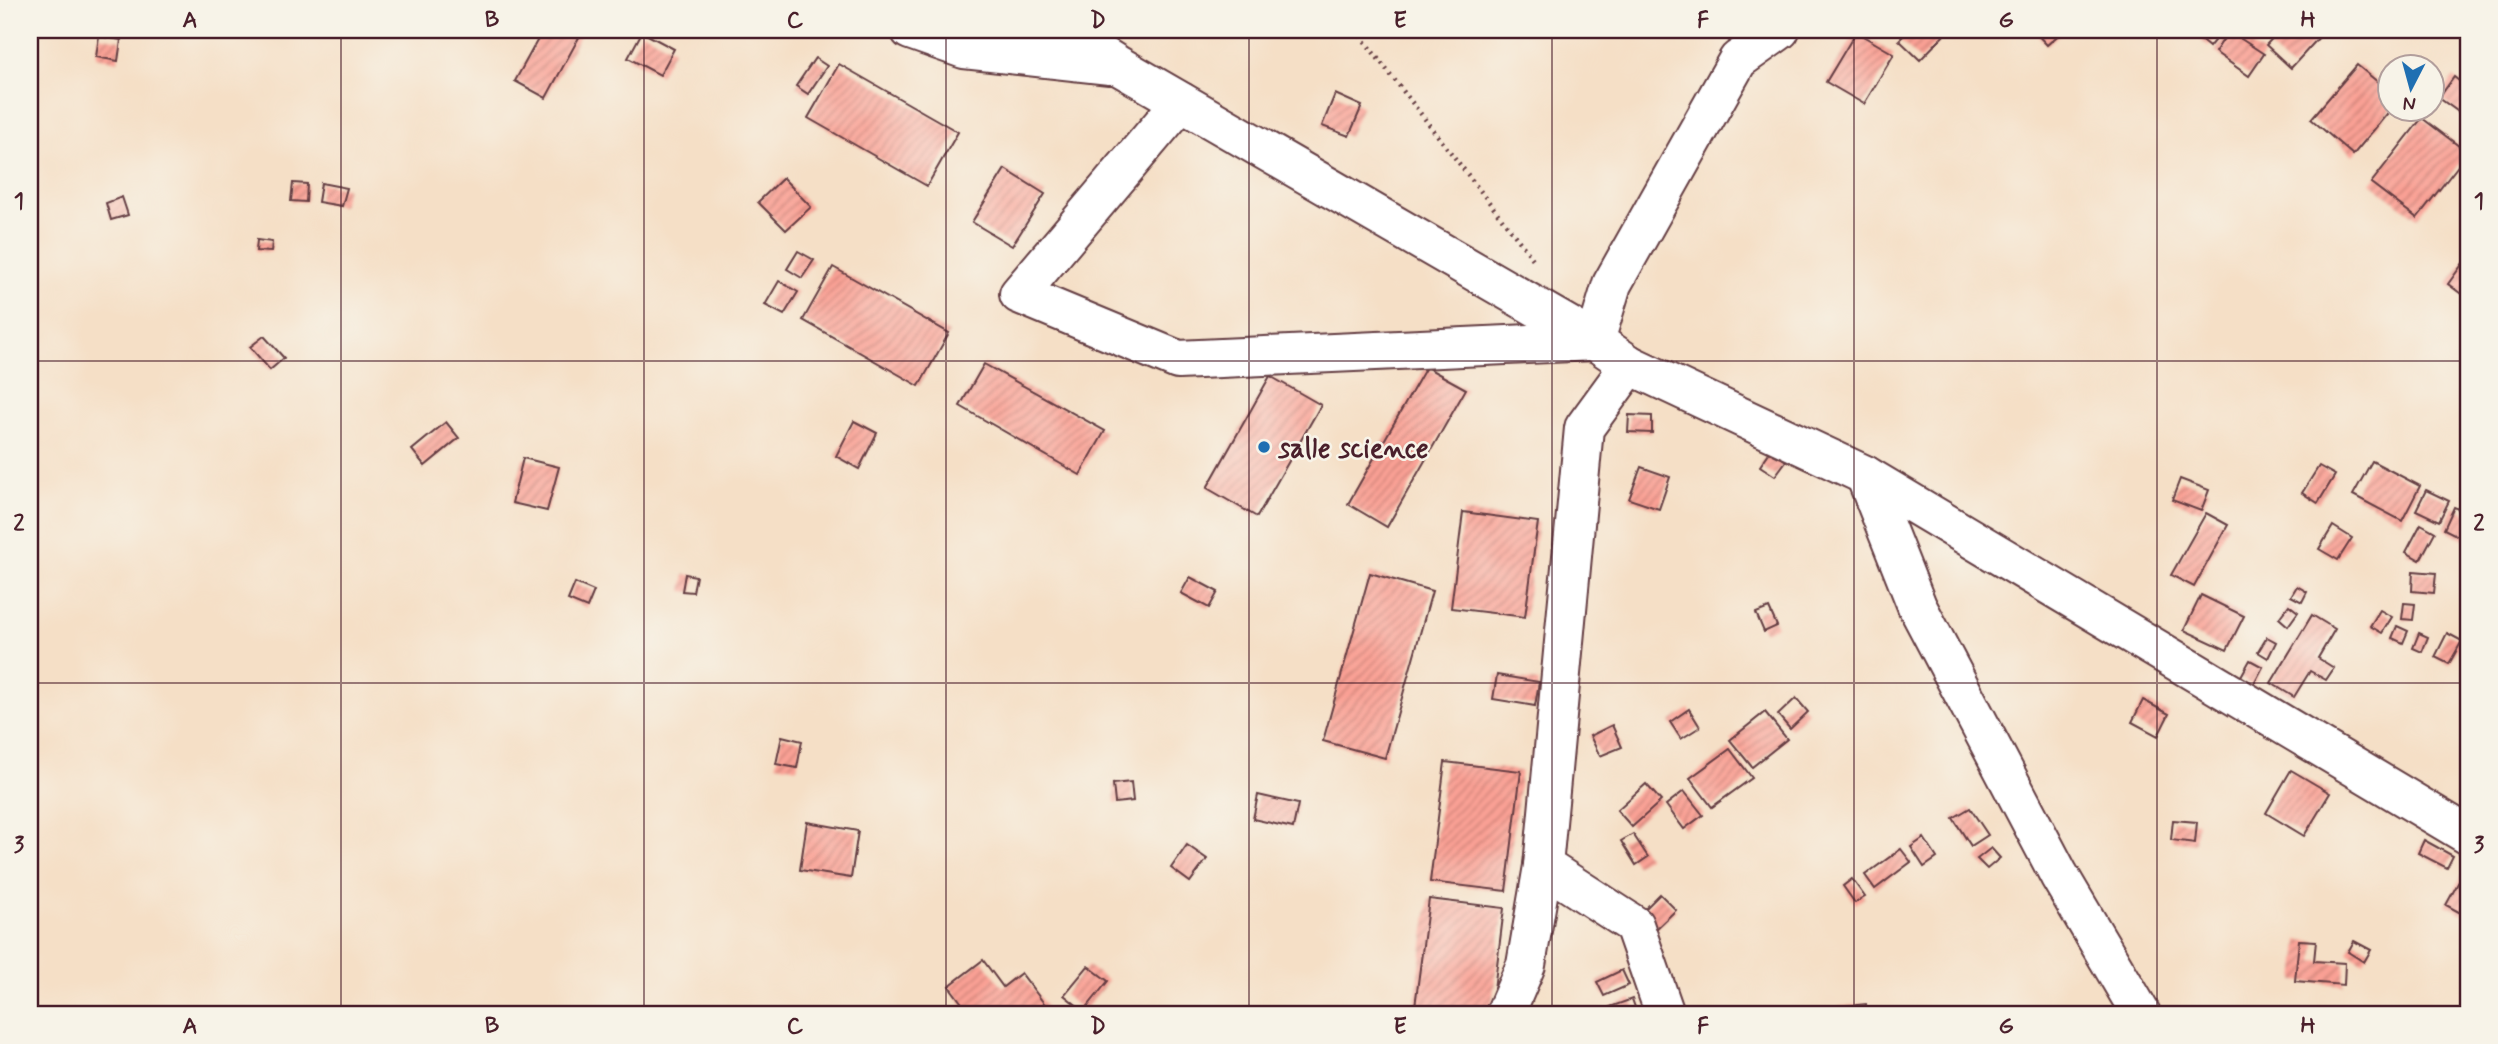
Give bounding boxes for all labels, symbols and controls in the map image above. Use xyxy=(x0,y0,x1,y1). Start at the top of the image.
text: A xyxy=(182,6,198,36)
text: B xyxy=(485,6,500,36)
text: C xyxy=(787,6,804,36)
text: D xyxy=(1090,6,1106,36)
text: E xyxy=(1393,6,1407,36)
text: F xyxy=(1697,6,1709,36)
text: G xyxy=(1998,6,2014,36)
text: H xyxy=(2300,6,2316,36)
north arrow xyxy=(2376,52,2446,122)
text: N xyxy=(2402,90,2417,117)
text: 1 xyxy=(14,187,24,217)
text: 1 xyxy=(2474,187,2484,217)
place label: salle science xyxy=(1277,431,1429,468)
marker: salle science xyxy=(1256,439,1272,455)
text: 2 xyxy=(13,509,25,539)
text: 2 xyxy=(2473,509,2485,539)
text: 3 xyxy=(14,831,25,861)
text: 3 xyxy=(2474,831,2485,861)
text: A xyxy=(182,1012,198,1042)
text: B xyxy=(485,1012,500,1042)
text: C xyxy=(787,1012,804,1042)
text: D xyxy=(1090,1012,1106,1042)
text: E xyxy=(1393,1012,1407,1042)
text: F xyxy=(1697,1012,1709,1042)
text: G xyxy=(1998,1012,2014,1042)
text: H xyxy=(2300,1012,2316,1042)

